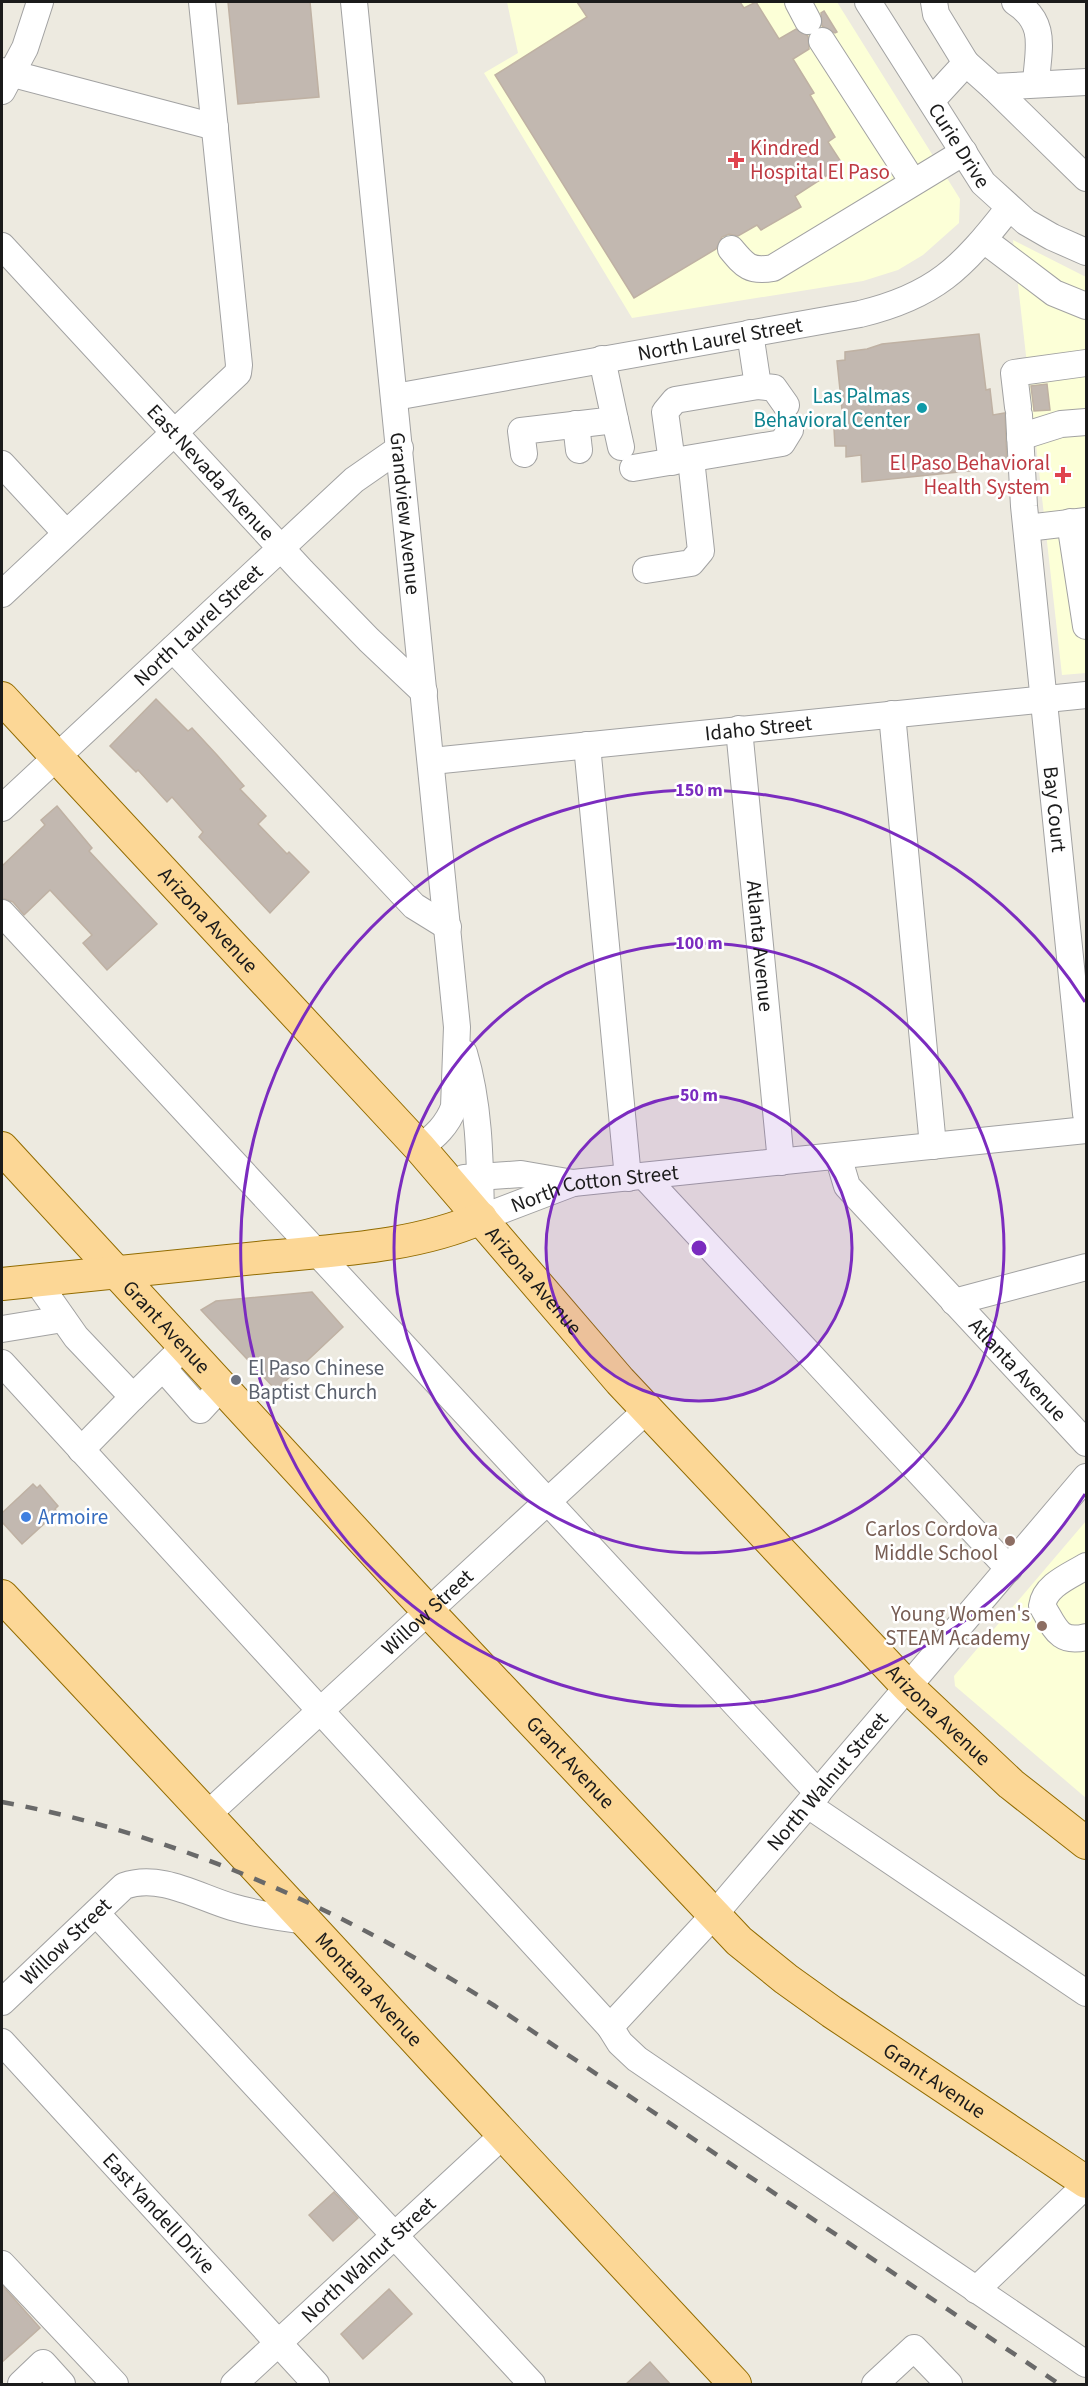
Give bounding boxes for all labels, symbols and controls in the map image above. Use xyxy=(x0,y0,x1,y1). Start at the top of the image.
street label: Curie Drive xyxy=(921,97,998,194)
place label: Kindred Hospital El Paso xyxy=(750,133,890,187)
marker: Kindred Hospital El Paso xyxy=(727,151,745,169)
street label: North Laurel Street xyxy=(635,310,805,368)
place label: Las Palmas Behavioral Center xyxy=(754,381,911,435)
street label: East Nevada Avenue xyxy=(140,397,282,547)
marker: Las Palmas Behavioral Center xyxy=(915,401,929,415)
street label: Grandview Avenue xyxy=(382,431,428,596)
place label: El Paso Behavioral Health System xyxy=(890,448,1050,502)
marker: El Paso Behavioral Health System xyxy=(1054,466,1072,484)
street label: North Laurel Street xyxy=(127,557,269,693)
street label: Idaho Street xyxy=(703,708,813,748)
street label: Bay Court xyxy=(1036,765,1074,854)
text: 150 m xyxy=(675,778,723,803)
street label: Arizona Avenue xyxy=(151,860,265,980)
street label: Atlanta Avenue xyxy=(739,879,781,1013)
text: 100 m xyxy=(675,931,723,956)
text: 50 m xyxy=(680,1083,718,1108)
street label: North Cotton Street xyxy=(506,1157,680,1220)
street label: Arizona Avenue xyxy=(478,1220,589,1342)
centre of rings xyxy=(689,1238,709,1258)
street label: Grant Avenue xyxy=(116,1273,217,1380)
street label: Atlanta Avenue xyxy=(962,1311,1074,1428)
place label: El Paso Chinese Baptist Church xyxy=(248,1353,384,1407)
marker: El Paso Chinese Baptist Church xyxy=(229,1373,243,1387)
place label: Armoire xyxy=(38,1502,108,1532)
marker: Armoire xyxy=(19,1510,33,1524)
place label: Carlos Cordova Middle School xyxy=(865,1514,998,1568)
marker: Carlos Cordova Middle School xyxy=(1003,1534,1017,1548)
street label: Willow Street xyxy=(375,1562,480,1662)
place label: Young Women's STEAM Academy xyxy=(885,1599,1030,1653)
marker: Young Women's STEAM Academy xyxy=(1035,1619,1049,1633)
street label: Arizona Avenue xyxy=(879,1658,998,1773)
street label: North Walnut Street xyxy=(760,1705,895,1857)
street label: Grant Avenue xyxy=(519,1709,622,1815)
street label: Willow Street xyxy=(14,1891,118,1992)
street label: Montana Avenue xyxy=(308,1925,430,2053)
street label: Grant Avenue xyxy=(877,2035,992,2126)
street label: East Yandell Drive xyxy=(96,2146,222,2280)
street label: North Walnut Street xyxy=(294,2190,442,2330)

